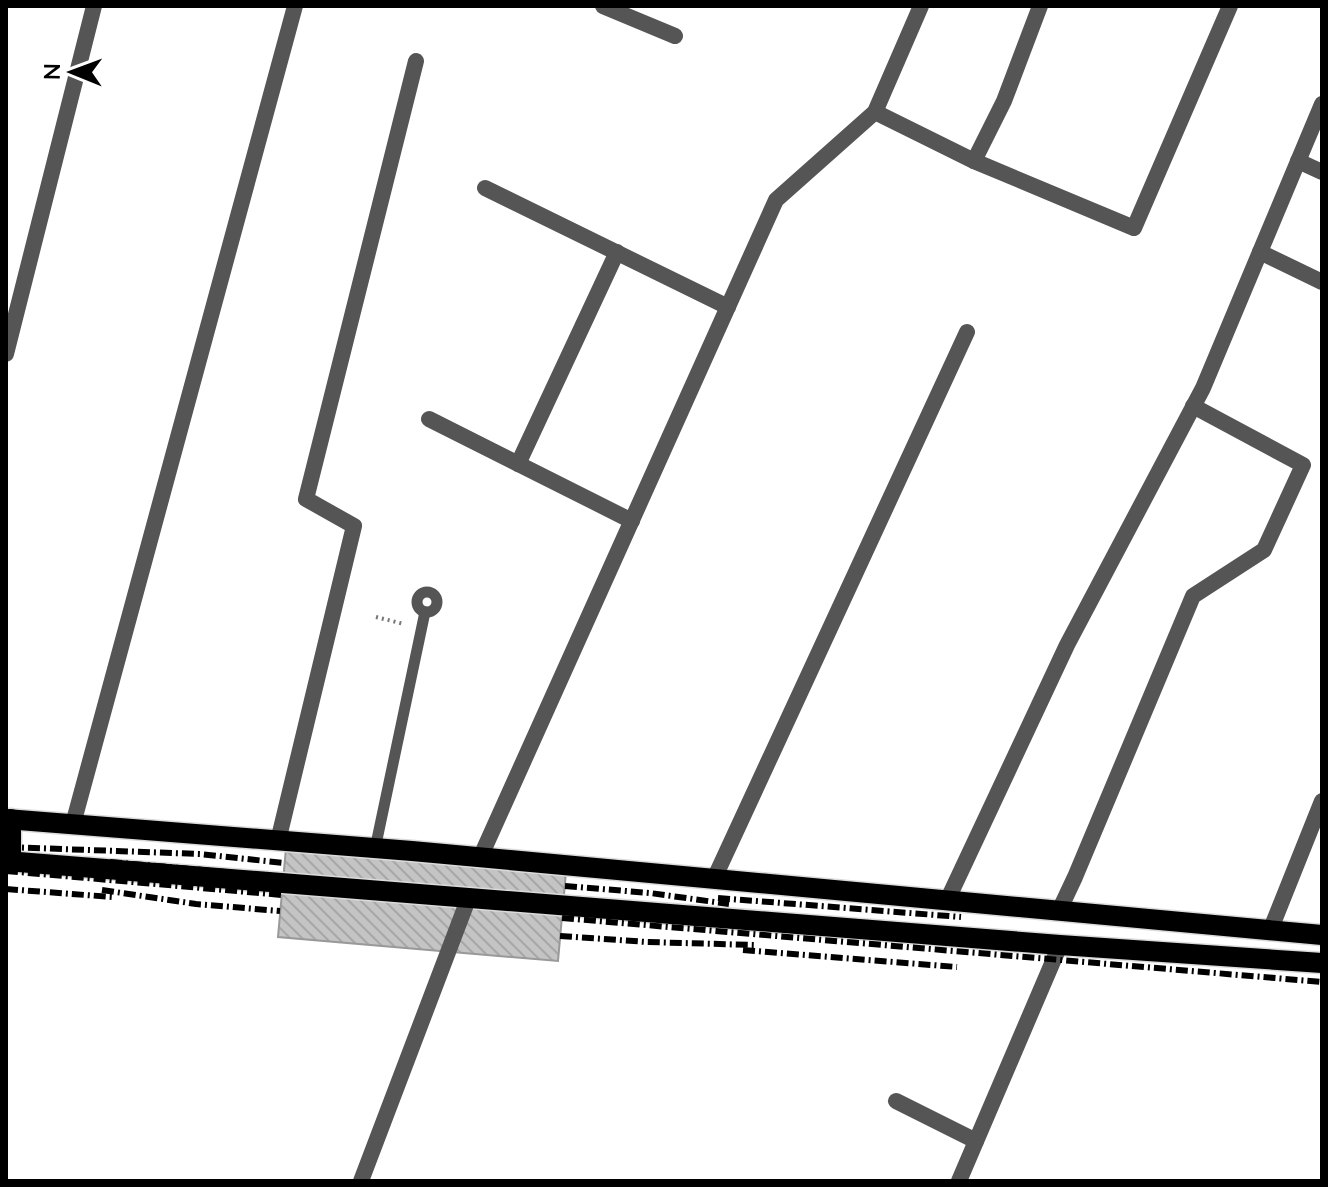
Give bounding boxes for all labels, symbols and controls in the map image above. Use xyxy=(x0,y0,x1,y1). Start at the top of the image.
north arrow xyxy=(32,32,112,112)
text: N xyxy=(38,63,65,80)

